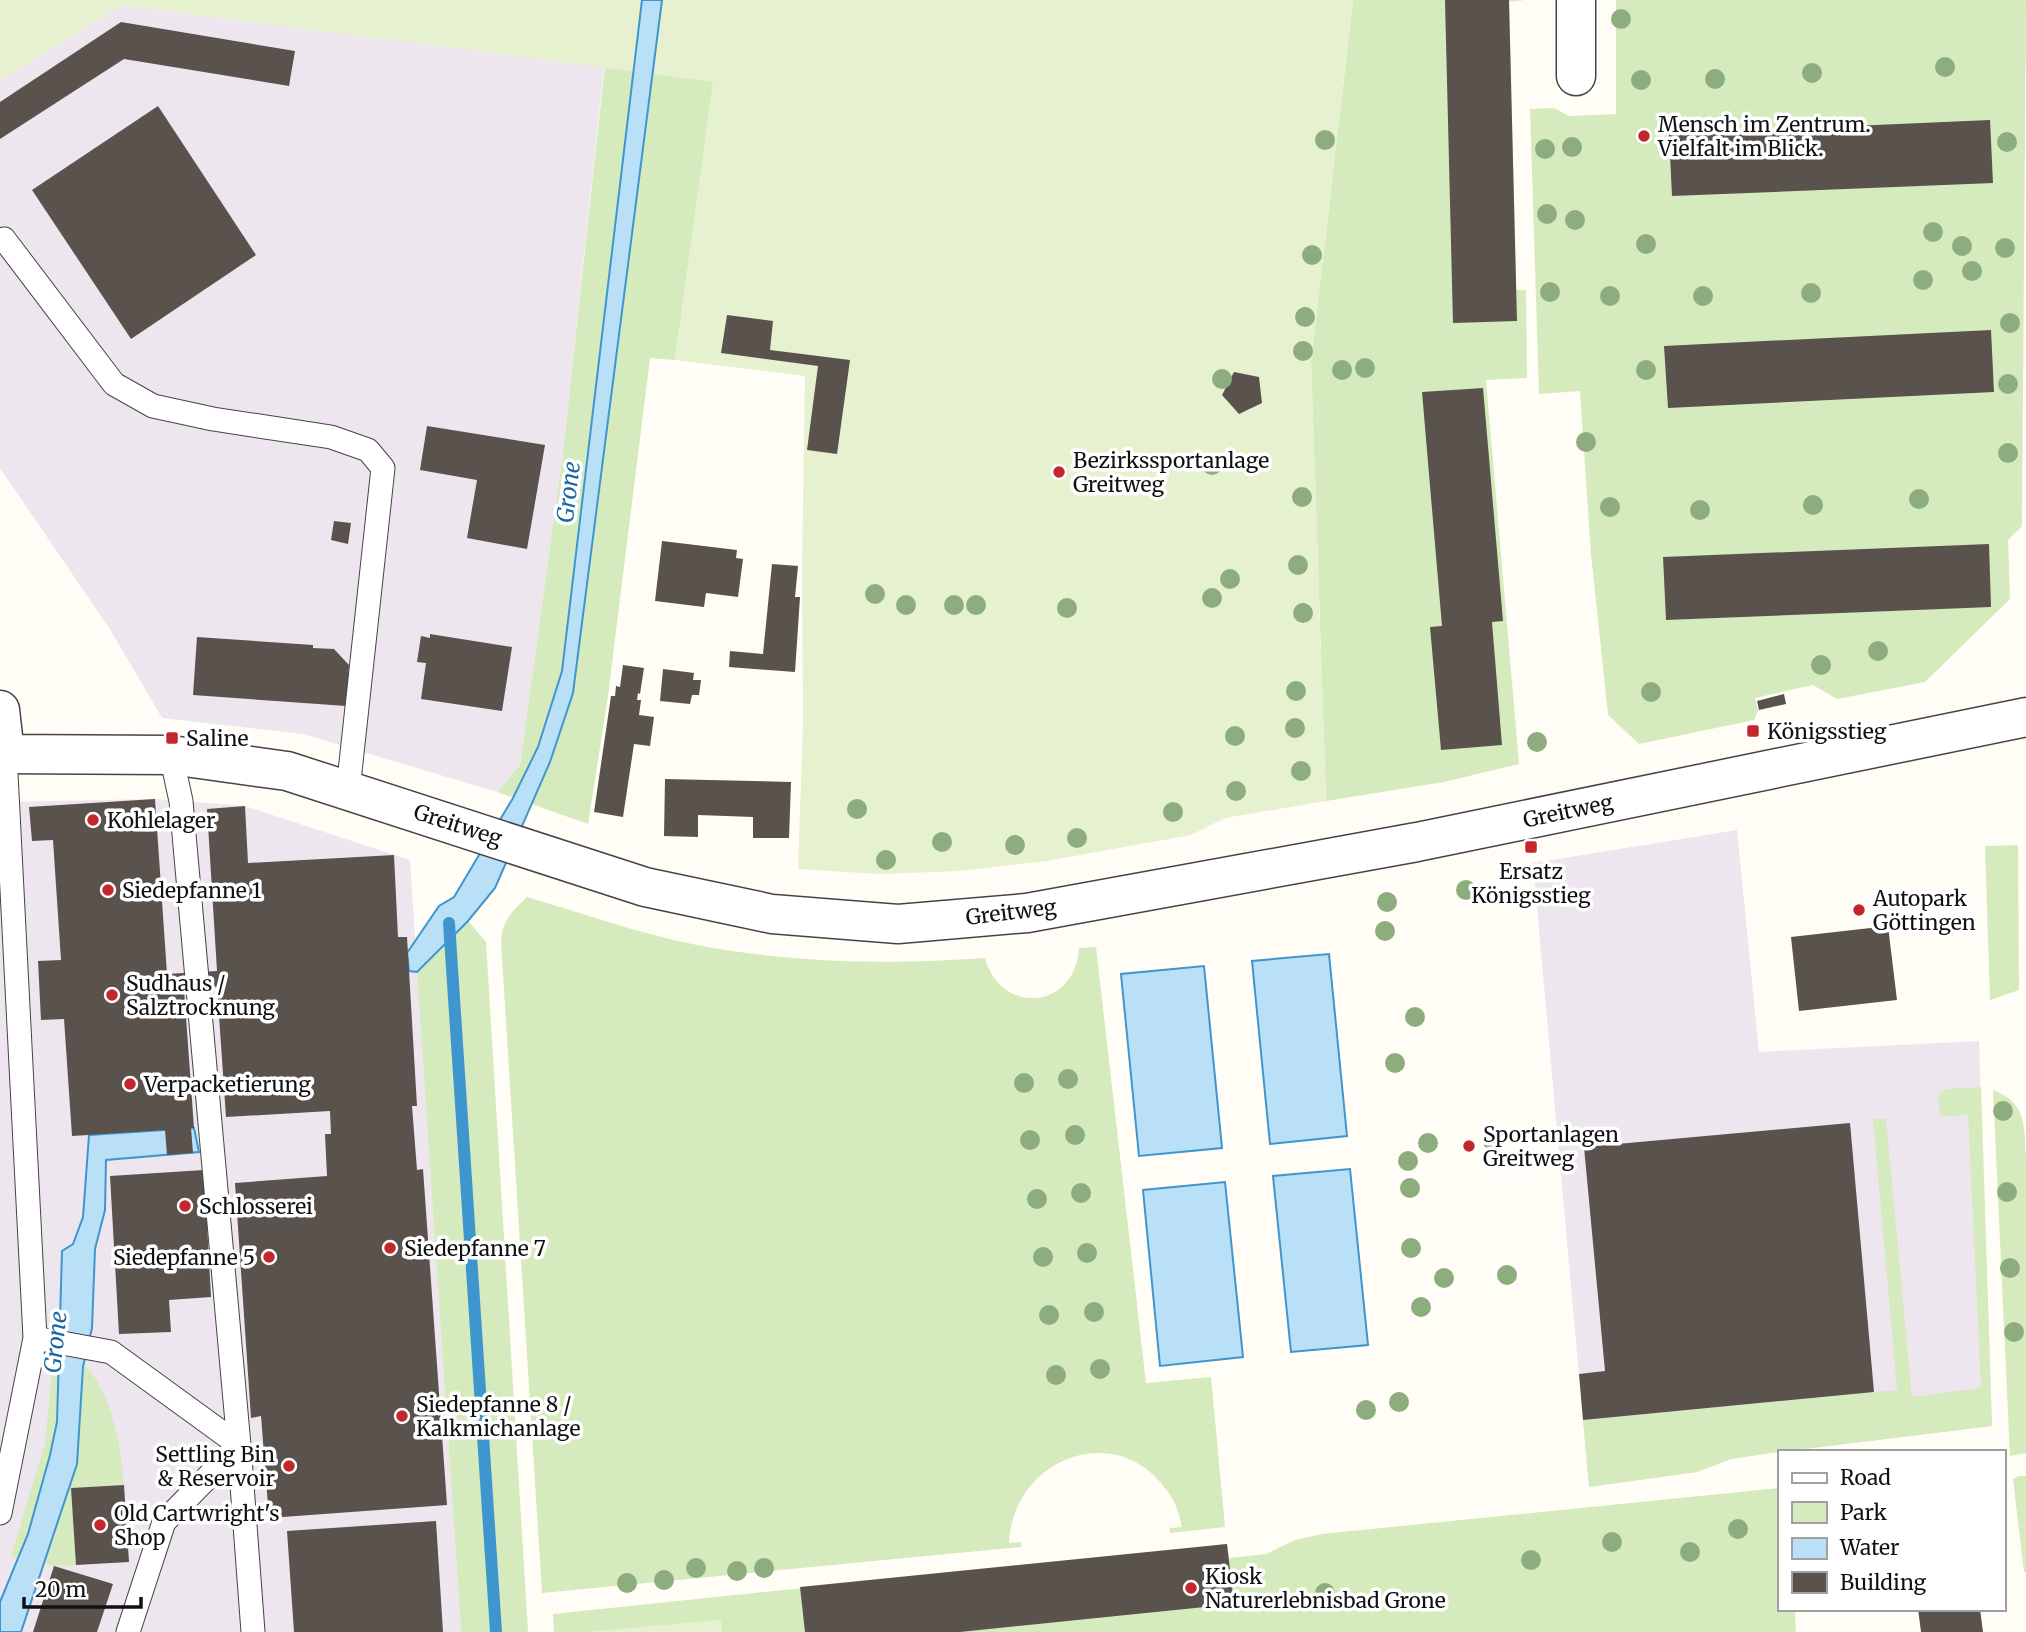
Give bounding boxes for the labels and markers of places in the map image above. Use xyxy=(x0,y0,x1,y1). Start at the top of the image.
place label: Mensch im Zentrum. Vielfalt im Blick. xyxy=(1657,111,1870,162)
marker: Mensch im Zentrum. Vielfalt im Blick. xyxy=(1636,128,1652,144)
place label: Bezirkssportanlage Greitweg xyxy=(1073,447,1269,498)
marker: Bezirkssportanlage Greitweg xyxy=(1051,464,1067,480)
place label: Königsstieg xyxy=(1767,718,1887,745)
marker: Königsstieg xyxy=(1745,723,1761,739)
place label: Saline xyxy=(186,725,248,752)
marker: Saline xyxy=(164,730,180,746)
place label: Kohlelager xyxy=(107,807,215,834)
marker: Kohlelager xyxy=(85,812,101,828)
marker: Ersatz Königsstieg xyxy=(1523,839,1539,855)
place label: Ersatz Königsstieg xyxy=(1471,858,1591,909)
place label: Siedepfanne 1 xyxy=(122,877,261,904)
marker: Siedepfanne 1 xyxy=(100,882,116,898)
place label: Autopark Göttingen xyxy=(1872,885,1976,936)
marker: Autopark Göttingen xyxy=(1851,902,1867,918)
place label: Sudhaus / Salztrocknung xyxy=(126,970,275,1021)
marker: Sudhaus / Salztrocknung xyxy=(104,987,120,1003)
place label: Verpacketierung xyxy=(143,1071,311,1098)
marker: Verpacketierung xyxy=(122,1076,138,1092)
place label: Sportanlagen Greitweg xyxy=(1483,1121,1619,1172)
marker: Sportanlagen Greitweg xyxy=(1461,1138,1477,1154)
place label: Schlosserei xyxy=(199,1193,313,1220)
marker: Schlosserei xyxy=(177,1198,193,1214)
place label: Siedepfanne 7 xyxy=(404,1235,546,1262)
marker: Siedepfanne 7 xyxy=(382,1240,398,1256)
place label: Siedepfanne 5 xyxy=(113,1244,255,1271)
marker: Siedepfanne 5 xyxy=(261,1249,277,1265)
place label: Siedepfanne 8 / Kalkmichanlage xyxy=(416,1391,580,1442)
marker: Siedepfanne 8 / Kalkmichanlage xyxy=(394,1408,410,1424)
place label: Settling Bin & Reservoir xyxy=(155,1441,275,1492)
marker: Settling Bin & Reservoir xyxy=(281,1458,297,1474)
place label: Old Cartwright's Shop xyxy=(114,1500,279,1551)
marker: Old Cartwright's Shop xyxy=(92,1517,108,1533)
place label: Kiosk Naturerlebnisbad Grone xyxy=(1205,1563,1446,1614)
marker: Kiosk Naturerlebnisbad Grone xyxy=(1183,1580,1199,1596)

